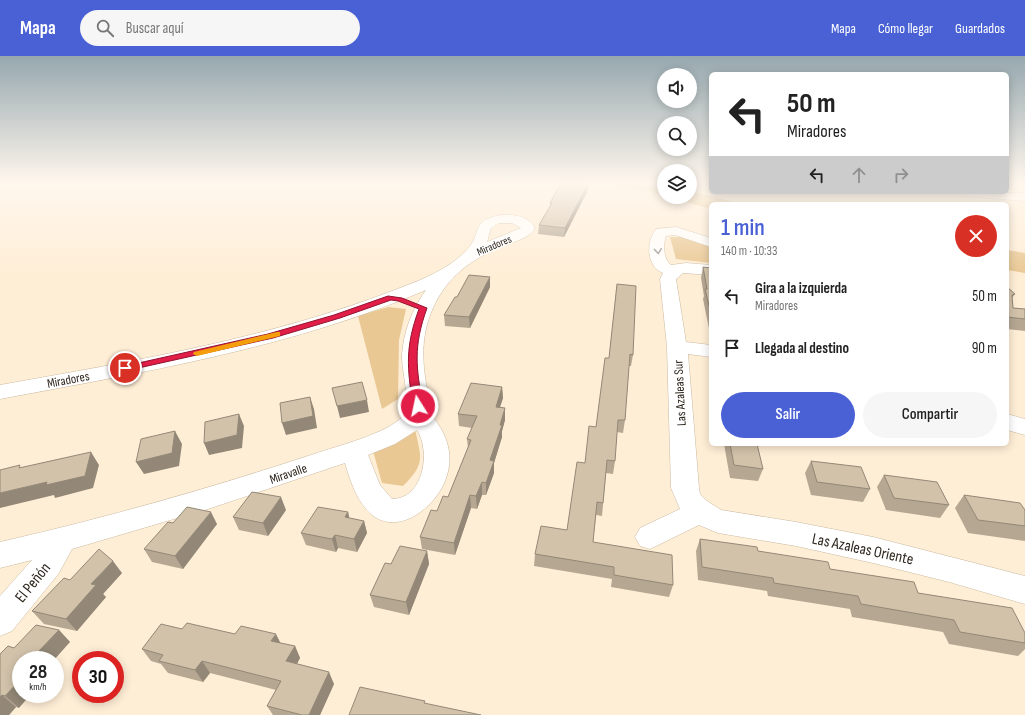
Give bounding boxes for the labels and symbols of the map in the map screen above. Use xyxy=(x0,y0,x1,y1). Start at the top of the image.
street label: Miradores xyxy=(475,232,513,259)
one-way arrow xyxy=(653,248,662,254)
pin xyxy=(108,351,142,385)
street label: Las Azaleas Sur xyxy=(670,359,690,426)
street label: Miradores xyxy=(46,368,91,392)
position arrow xyxy=(397,385,439,427)
street label: Miravalle xyxy=(268,460,309,488)
street label: Las Azaleas Oriente xyxy=(810,529,915,569)
street label: El Peñón xyxy=(11,559,55,607)
speed limit sign: 30 xyxy=(72,651,124,703)

